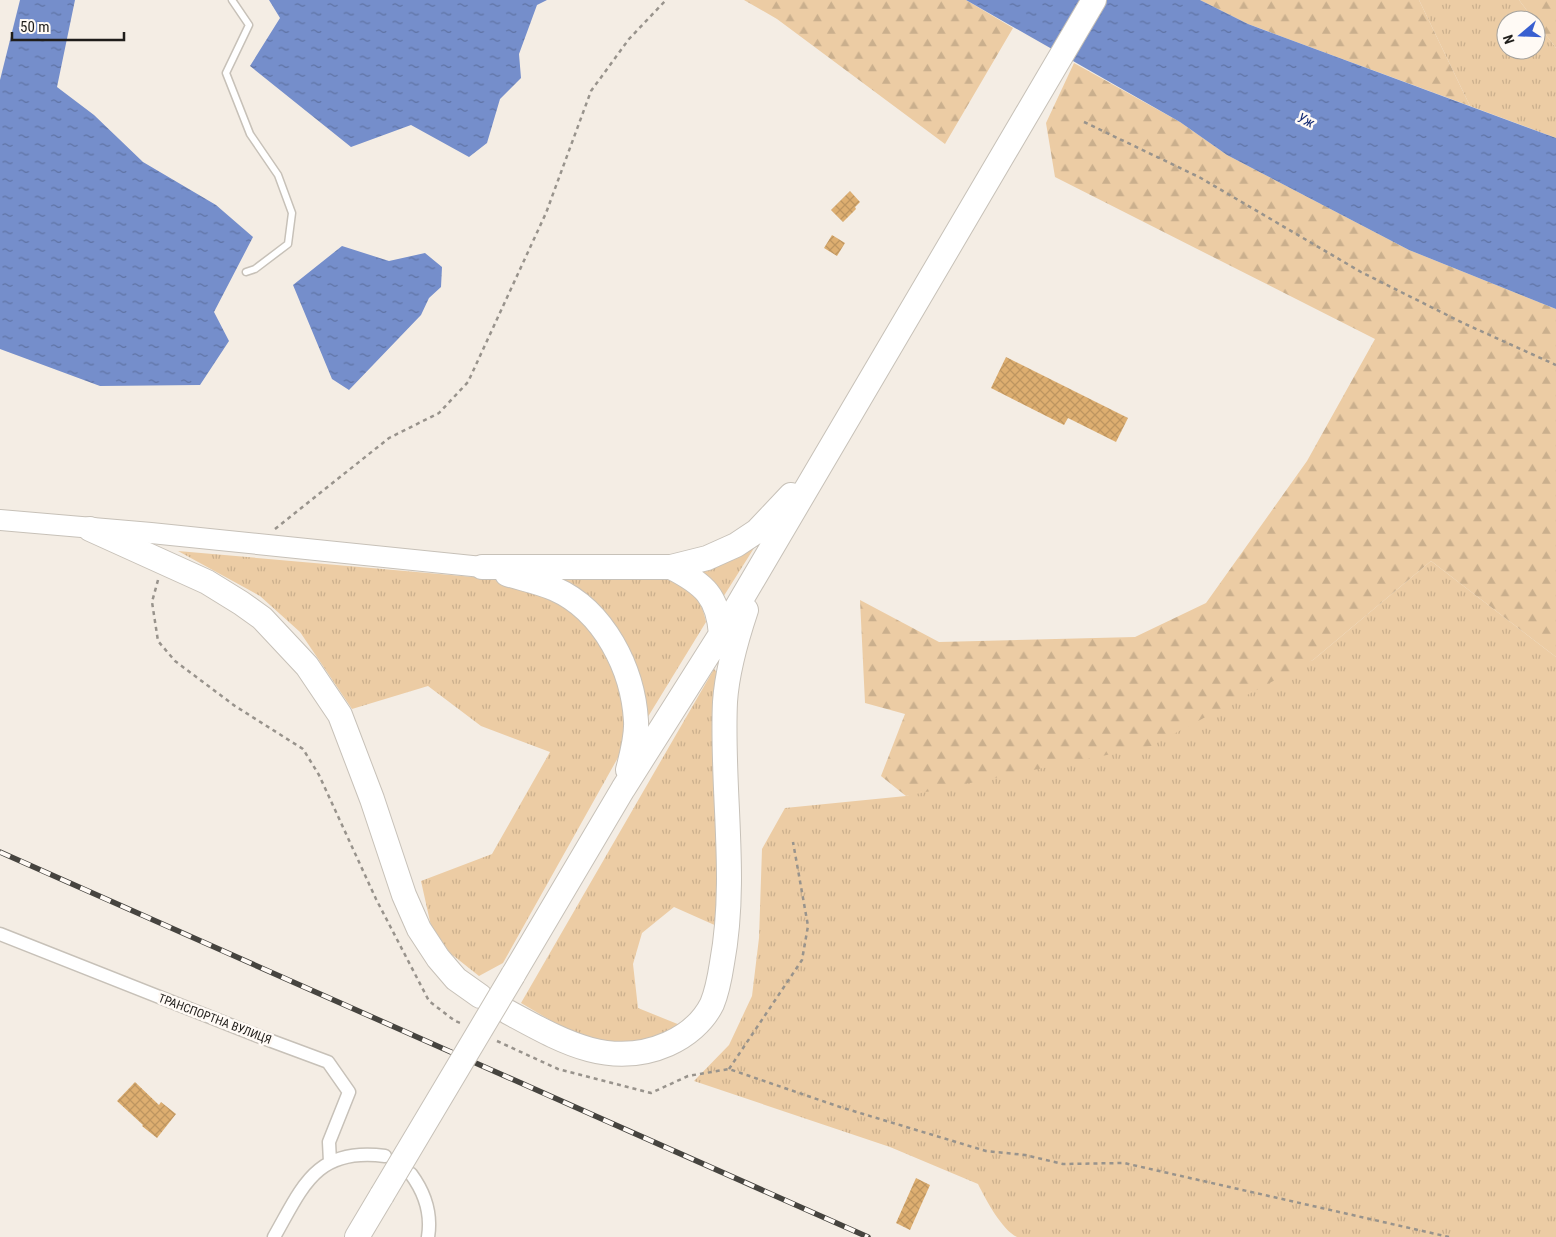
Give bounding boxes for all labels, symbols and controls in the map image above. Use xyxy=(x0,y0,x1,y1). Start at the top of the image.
scale bar xyxy=(12,10,125,42)
north arrow xyxy=(1496,10,1546,60)
text: 50 m xyxy=(20,18,50,36)
text: N xyxy=(1500,33,1518,46)
water label: Уж xyxy=(1295,109,1318,131)
street label: ТРАНСПОРТНА ВУЛИЦЯ xyxy=(156,991,274,1047)

